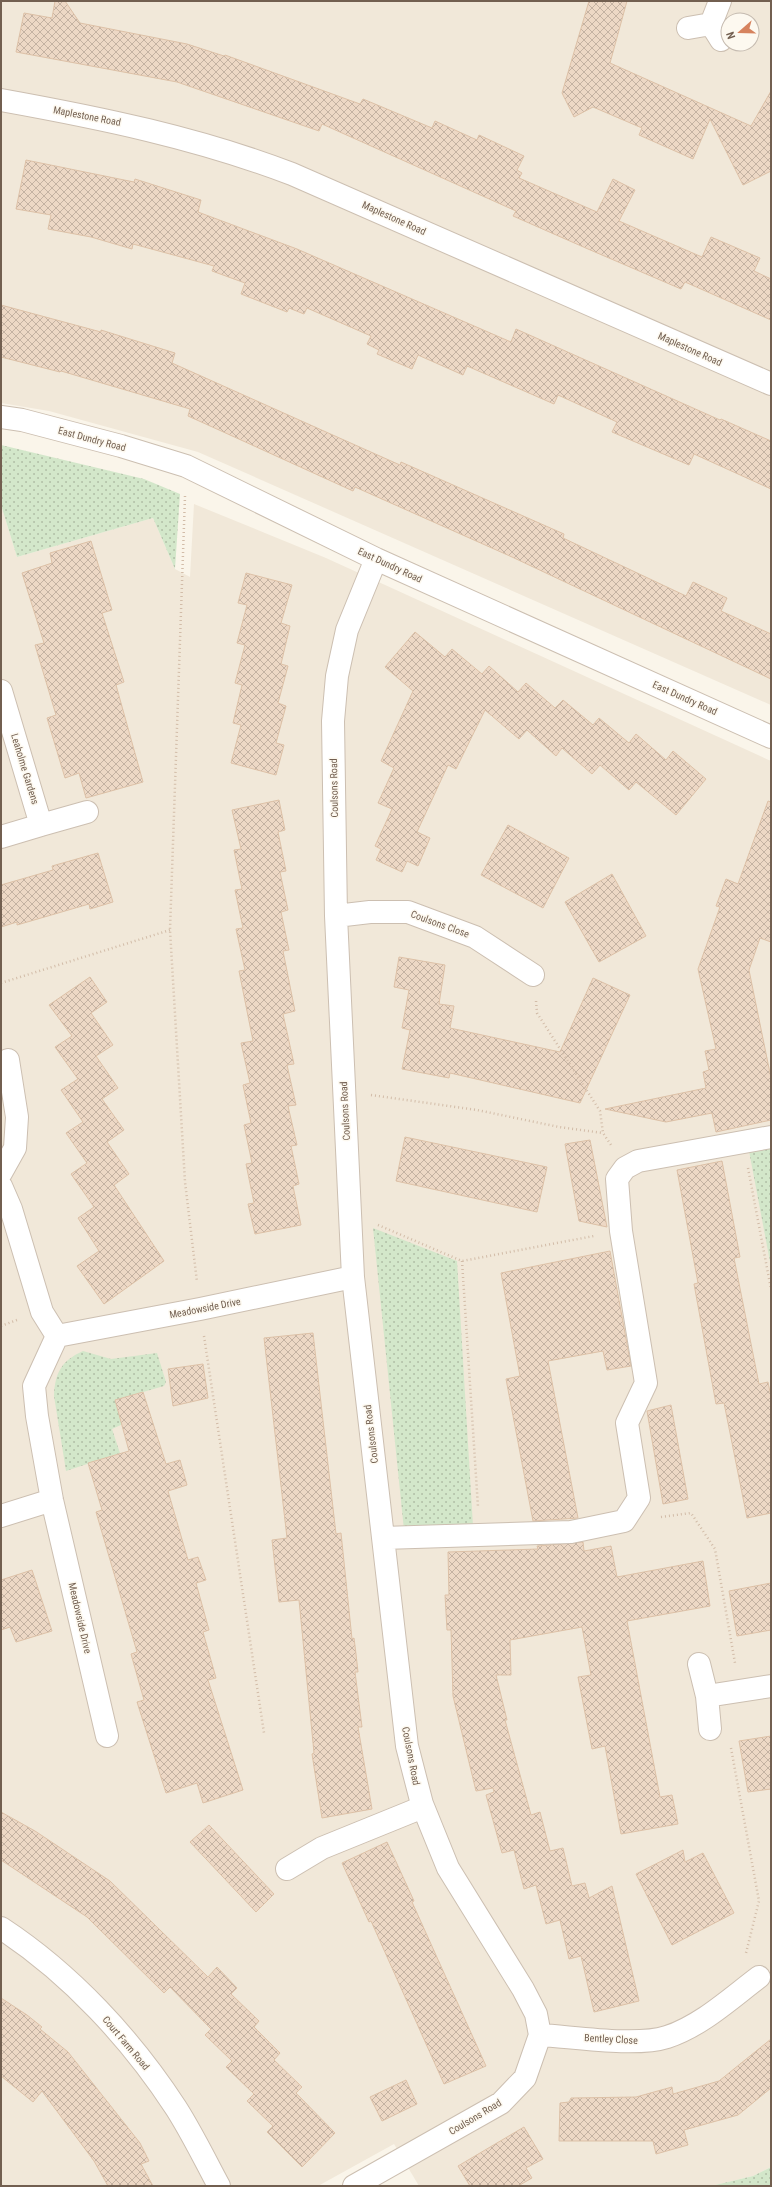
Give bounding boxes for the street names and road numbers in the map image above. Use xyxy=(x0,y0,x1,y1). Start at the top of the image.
street label: Maplestone Road xyxy=(52,104,122,128)
street label: Maplestone Road xyxy=(360,199,428,237)
street label: Maplestone Road xyxy=(656,330,724,368)
street label: East Dundry Road xyxy=(57,425,127,453)
street label: East Dundry Road xyxy=(356,545,424,585)
street label: East Dundry Road xyxy=(651,679,719,717)
street label: Leaholme Gardens xyxy=(9,732,41,806)
street label: Coulsons Road xyxy=(328,758,340,818)
street label: Coulsons Close xyxy=(409,908,471,940)
street label: Coulsons Road xyxy=(338,1081,352,1141)
street label: Meadowside Drive xyxy=(168,1296,242,1320)
street label: Coulsons Road xyxy=(362,1404,380,1464)
street label: Meadowside Drive xyxy=(67,1582,94,1655)
street label: Coulsons Road xyxy=(400,1726,422,1786)
street label: Court Farm Road xyxy=(100,2014,152,2072)
street label: Bentley Close xyxy=(584,2032,638,2046)
street label: Coulsons Road xyxy=(447,2097,503,2137)

